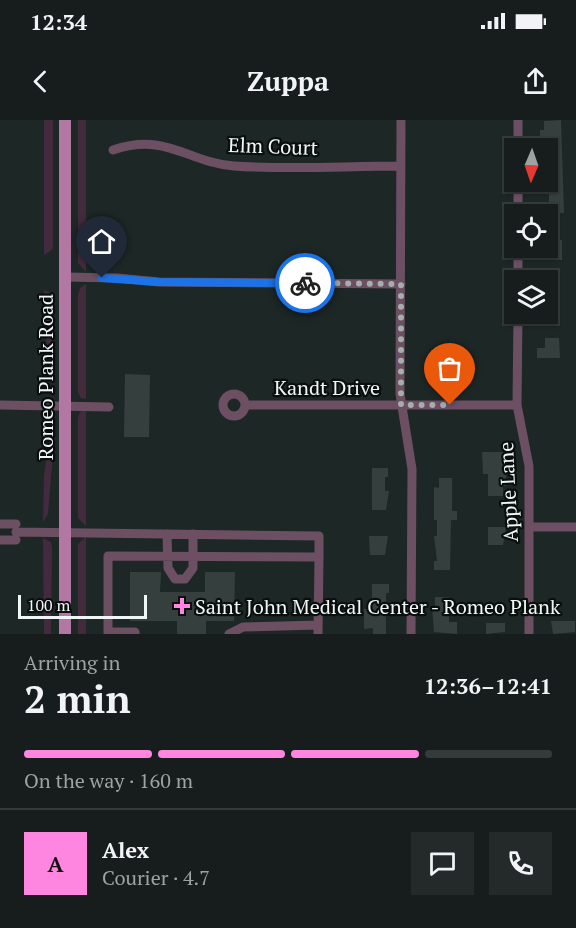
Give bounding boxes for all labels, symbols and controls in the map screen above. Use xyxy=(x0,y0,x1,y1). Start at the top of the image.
text: 12:34 xyxy=(30,7,87,36)
text: Zuppa xyxy=(247,63,329,99)
icon: back xyxy=(24,65,57,98)
icon: share xyxy=(519,65,552,98)
street label: Elm Court xyxy=(228,131,319,161)
north arrow xyxy=(504,138,558,192)
map controls xyxy=(504,138,558,324)
button: locate xyxy=(504,204,558,258)
pin xyxy=(76,216,127,278)
icon: home xyxy=(85,225,118,258)
courier xyxy=(275,253,335,313)
icon: bike xyxy=(289,267,322,300)
button: layers xyxy=(504,270,558,324)
street label: Romeo Plank Road xyxy=(32,294,59,460)
pin xyxy=(424,343,475,405)
icon: bag xyxy=(433,352,466,385)
street label: Kandt Drive xyxy=(274,374,380,401)
street label: Apple Lane xyxy=(492,441,524,543)
scale bar xyxy=(18,592,147,619)
place label: Saint John Medical Center - Romeo Plank xyxy=(195,593,561,620)
text: 100 m xyxy=(27,594,70,616)
marker: Saint John Medical Center - Romeo Plank xyxy=(173,597,191,615)
text: Arriving in xyxy=(24,649,120,676)
text: 12:36–12:41 xyxy=(424,671,552,700)
text: 2 min xyxy=(24,672,131,724)
text: On the way · 160 m xyxy=(24,767,193,794)
button: chat xyxy=(411,832,474,895)
button: phone xyxy=(489,832,552,895)
text: Alex xyxy=(102,835,149,864)
text: A xyxy=(47,849,64,878)
text: Courier · 4.7 xyxy=(102,864,210,891)

